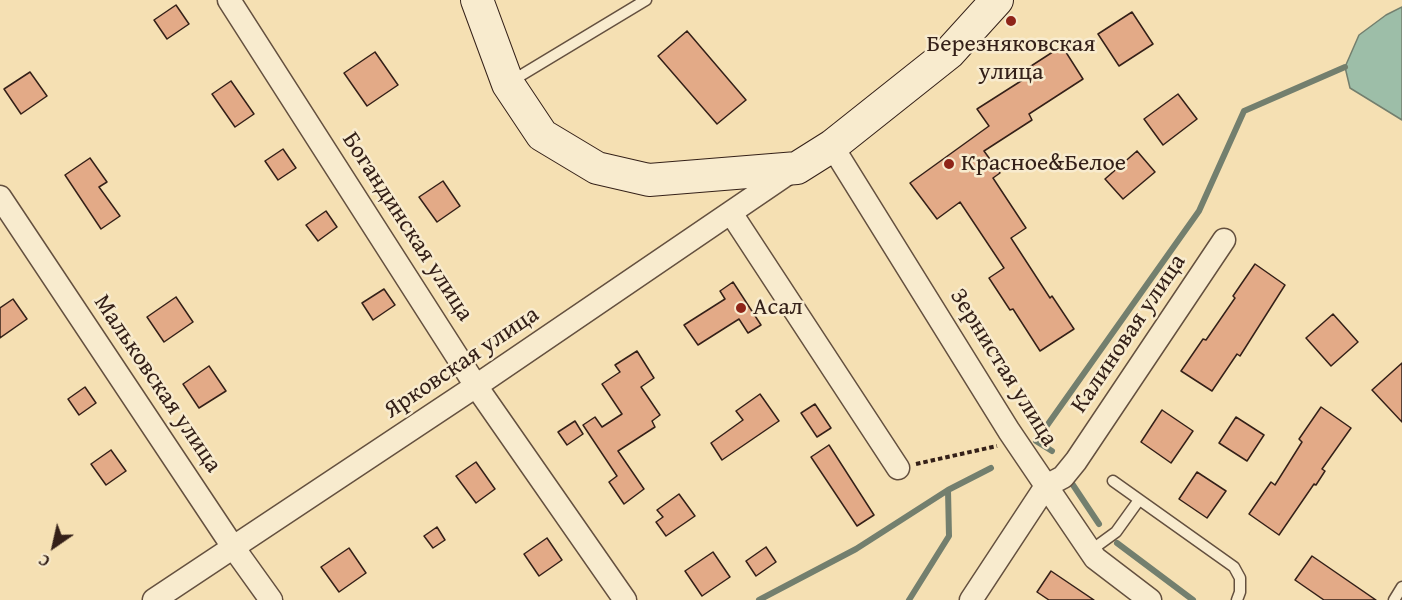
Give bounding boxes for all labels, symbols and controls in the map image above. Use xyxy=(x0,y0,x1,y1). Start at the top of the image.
marker: Березняковская улица xyxy=(1004,14,1018,28)
place label: Березняковская улица xyxy=(927,31,1095,87)
street label: Богандинская улица xyxy=(335,127,479,327)
place label: Красное&Белое xyxy=(961,150,1126,178)
marker: Красное&Белое xyxy=(942,157,956,171)
street label: Калиновая улица xyxy=(1065,249,1193,419)
street label: Зернистая улица xyxy=(943,284,1063,452)
street label: Мальковская улица xyxy=(87,290,227,478)
place label: Асал xyxy=(753,294,803,322)
street label: Ярковская улица xyxy=(379,301,545,425)
marker: Асал xyxy=(734,301,748,315)
north arrow xyxy=(24,516,84,576)
text: С xyxy=(33,548,54,573)

